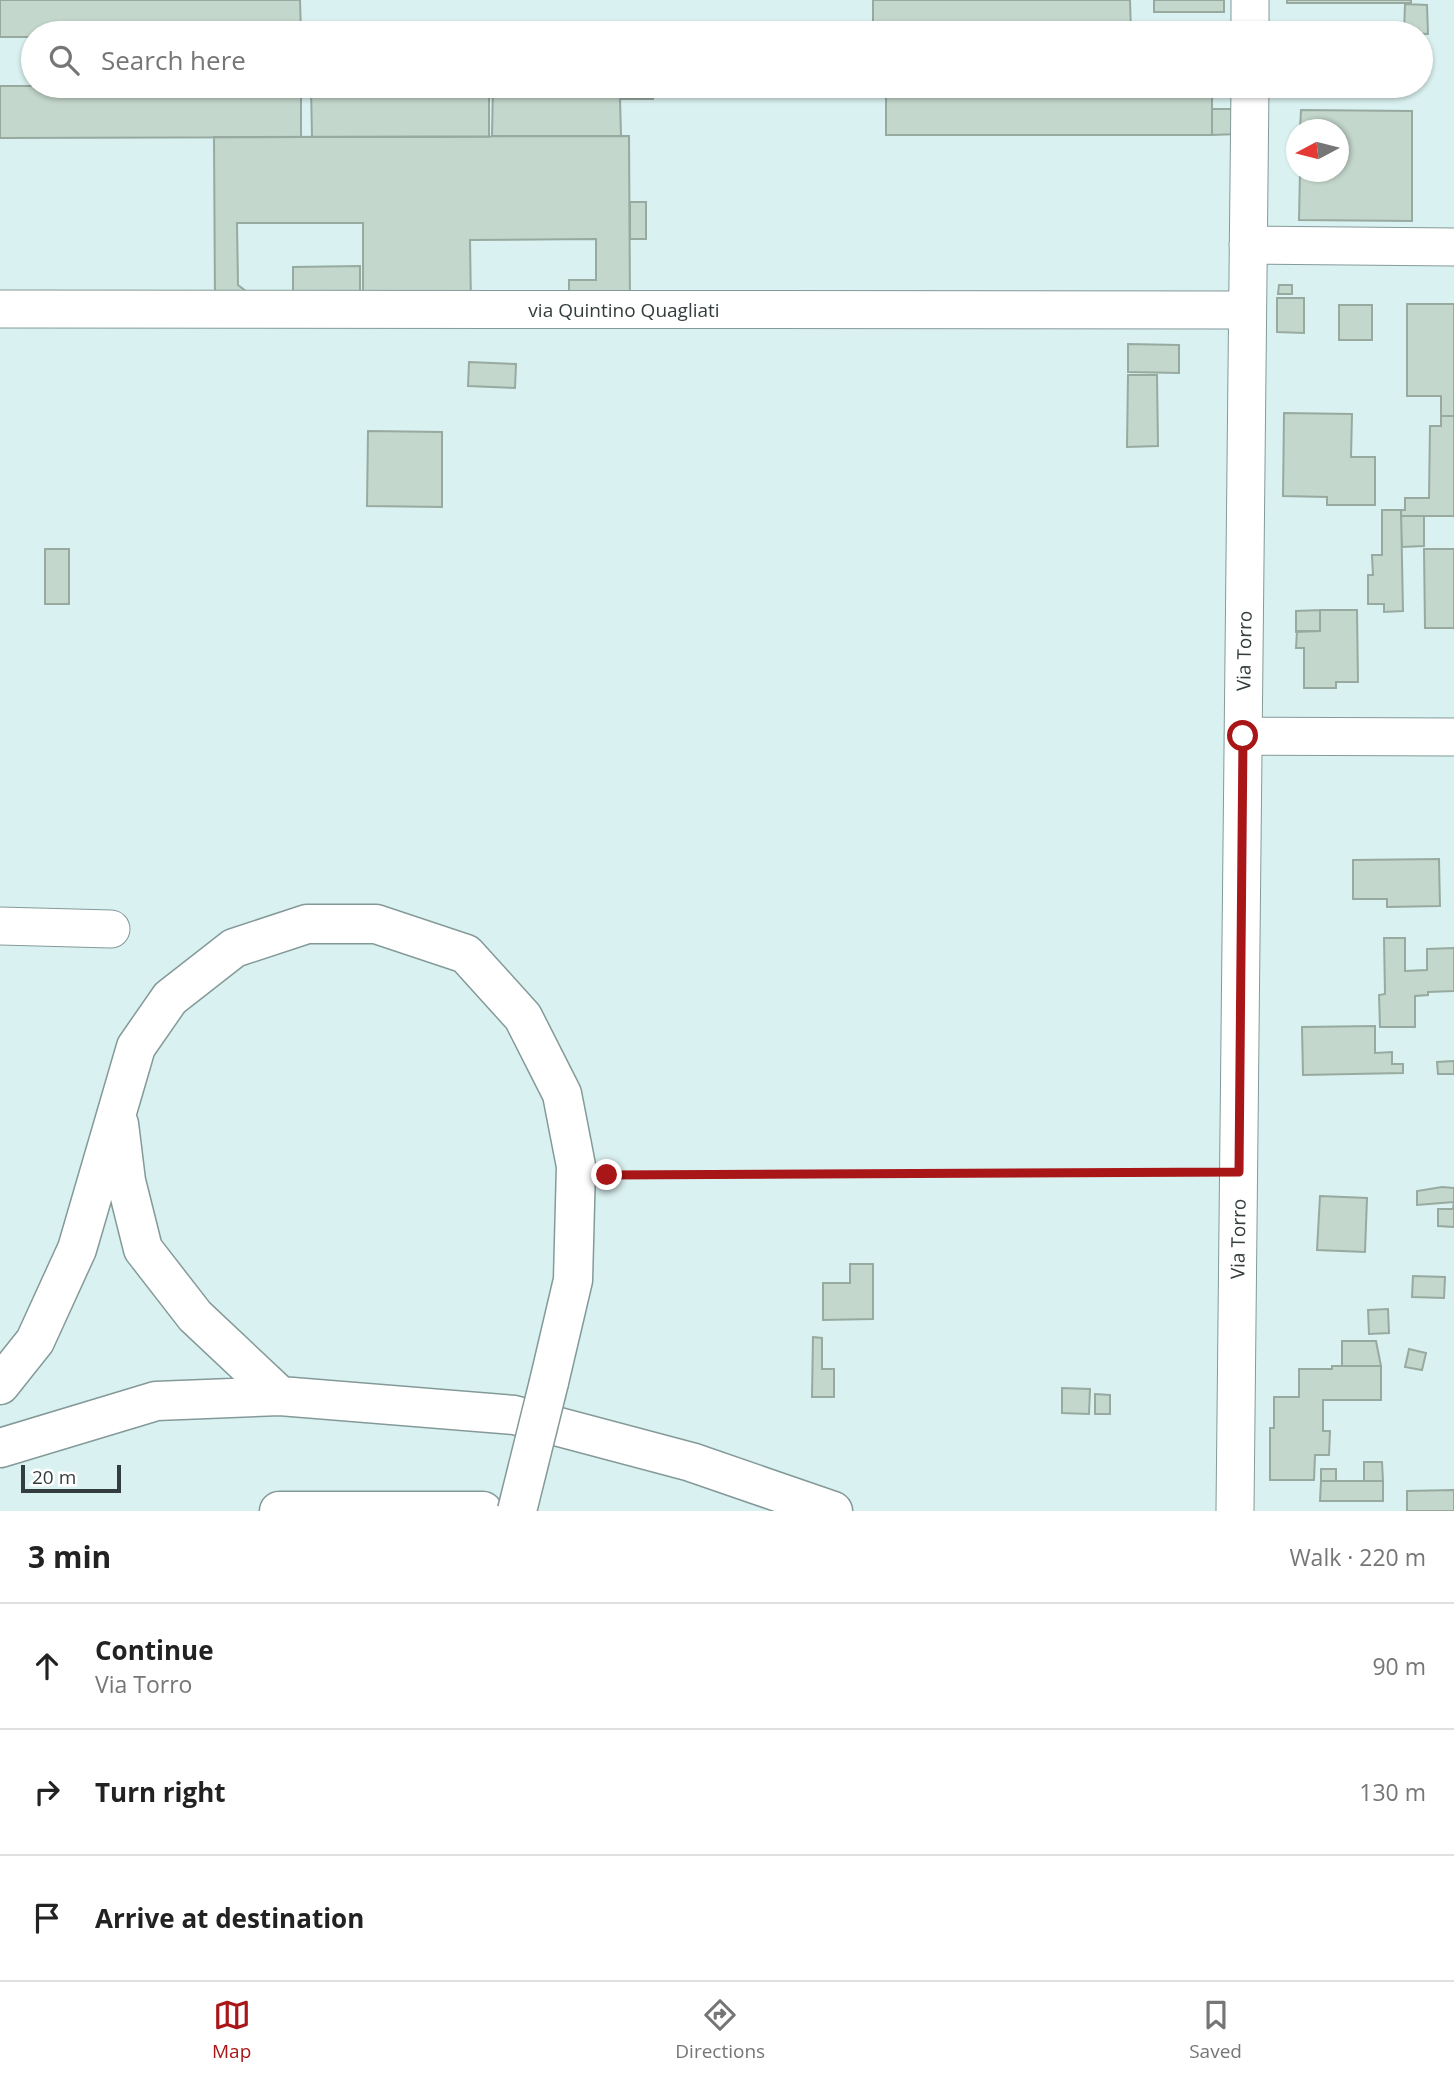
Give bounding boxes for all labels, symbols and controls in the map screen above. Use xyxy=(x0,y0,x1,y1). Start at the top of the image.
search box xyxy=(21,21,1433,98)
icon: search xyxy=(45,41,83,79)
text: Search here xyxy=(101,42,246,78)
north arrow xyxy=(1286,119,1349,182)
street label: via Quintino Quagliati xyxy=(528,297,720,323)
street label: Via Torro xyxy=(1230,611,1258,691)
route start xyxy=(1227,720,1258,751)
route end xyxy=(591,1159,622,1190)
street label: Via Torro xyxy=(1224,1199,1252,1279)
scale bar xyxy=(21,1462,121,1494)
text: 20 m xyxy=(32,1464,76,1490)
text: 3 min xyxy=(28,1536,111,1577)
text: Walk · 220 m xyxy=(1289,1541,1426,1573)
text: Continue xyxy=(95,1632,214,1668)
icon: ahead xyxy=(28,1647,66,1685)
text: 90 m xyxy=(1372,1650,1426,1682)
text: Via Torro xyxy=(95,1668,192,1700)
icon: right xyxy=(28,1773,66,1811)
text: Turn right xyxy=(95,1774,226,1810)
text: 130 m xyxy=(1359,1776,1426,1808)
icon: arrive xyxy=(28,1899,66,1937)
text: Arrive at destination xyxy=(95,1900,364,1936)
tab: Map xyxy=(212,1996,251,2064)
tab: Directions xyxy=(675,1996,765,2064)
tab: Saved xyxy=(1189,1996,1242,2064)

